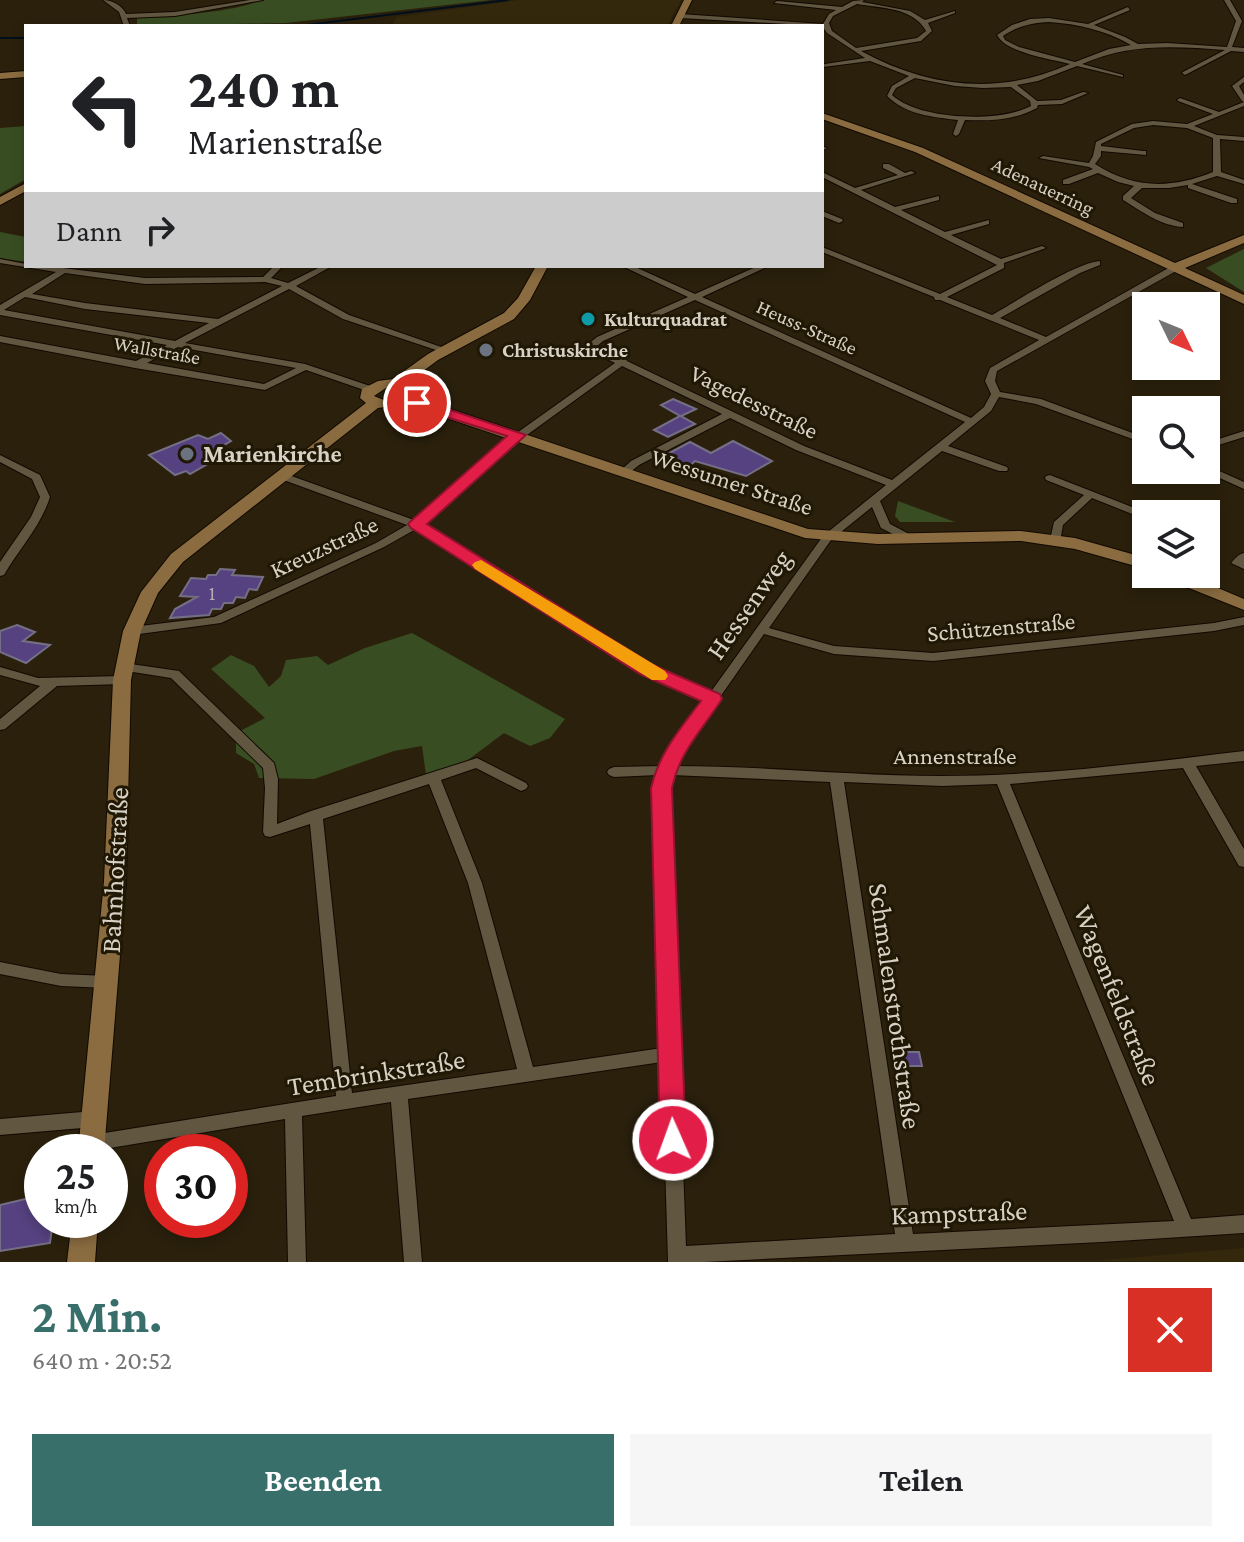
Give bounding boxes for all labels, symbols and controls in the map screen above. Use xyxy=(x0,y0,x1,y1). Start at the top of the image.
icon: left xyxy=(56,56,160,160)
text: 240 m xyxy=(188,57,339,119)
text: Marienstraße xyxy=(188,122,383,162)
street label: Adenauerring xyxy=(988,153,1098,220)
icon: right xyxy=(138,208,182,252)
text: Dann xyxy=(56,214,122,247)
north arrow xyxy=(1132,292,1220,380)
map controls xyxy=(1132,292,1220,588)
street label: Heuss-Straße xyxy=(753,295,861,359)
place label: Kulturquadrat xyxy=(604,308,728,330)
marker: Kulturquadrat xyxy=(579,310,597,328)
street label: Wallstraße xyxy=(112,332,202,368)
place label: Christuskirche xyxy=(502,339,628,361)
marker: Christuskirche xyxy=(477,341,495,359)
street label: Vagedesstraße xyxy=(686,359,823,444)
pin xyxy=(383,369,451,437)
icon: arrive xyxy=(395,381,439,425)
button: search xyxy=(1132,396,1220,484)
place label: Marienkirche xyxy=(203,440,342,467)
street label: Wessumer Straße xyxy=(648,443,816,520)
marker: Marienkirche xyxy=(178,445,196,463)
button: layers xyxy=(1132,500,1220,588)
street label: Kreuzstraße xyxy=(266,510,382,583)
street label: Hessenweg xyxy=(700,543,798,665)
house number: 1 xyxy=(209,582,215,604)
street label: Schützenstraße xyxy=(926,607,1076,646)
street label: Annenstraße xyxy=(893,742,1017,769)
street label: Bahnhofstraße xyxy=(95,786,134,954)
street label: Schmalenstrothstraße xyxy=(863,881,928,1131)
street label: Wagenfeldstraße xyxy=(1067,901,1168,1090)
street label: Tembrinkstraße xyxy=(285,1043,467,1102)
position arrow xyxy=(631,1098,715,1182)
speed limit sign: 30 xyxy=(144,1134,248,1238)
text: 25 xyxy=(56,1153,96,1198)
text: km/h xyxy=(54,1195,98,1217)
street label: Kampstraße xyxy=(890,1195,1028,1230)
button: close xyxy=(1128,1288,1212,1372)
text: 2 Min. xyxy=(32,1289,162,1342)
text: 640 m · 20:52 xyxy=(32,1346,172,1375)
button: Beenden xyxy=(32,1434,614,1526)
button: Teilen xyxy=(630,1434,1212,1526)

